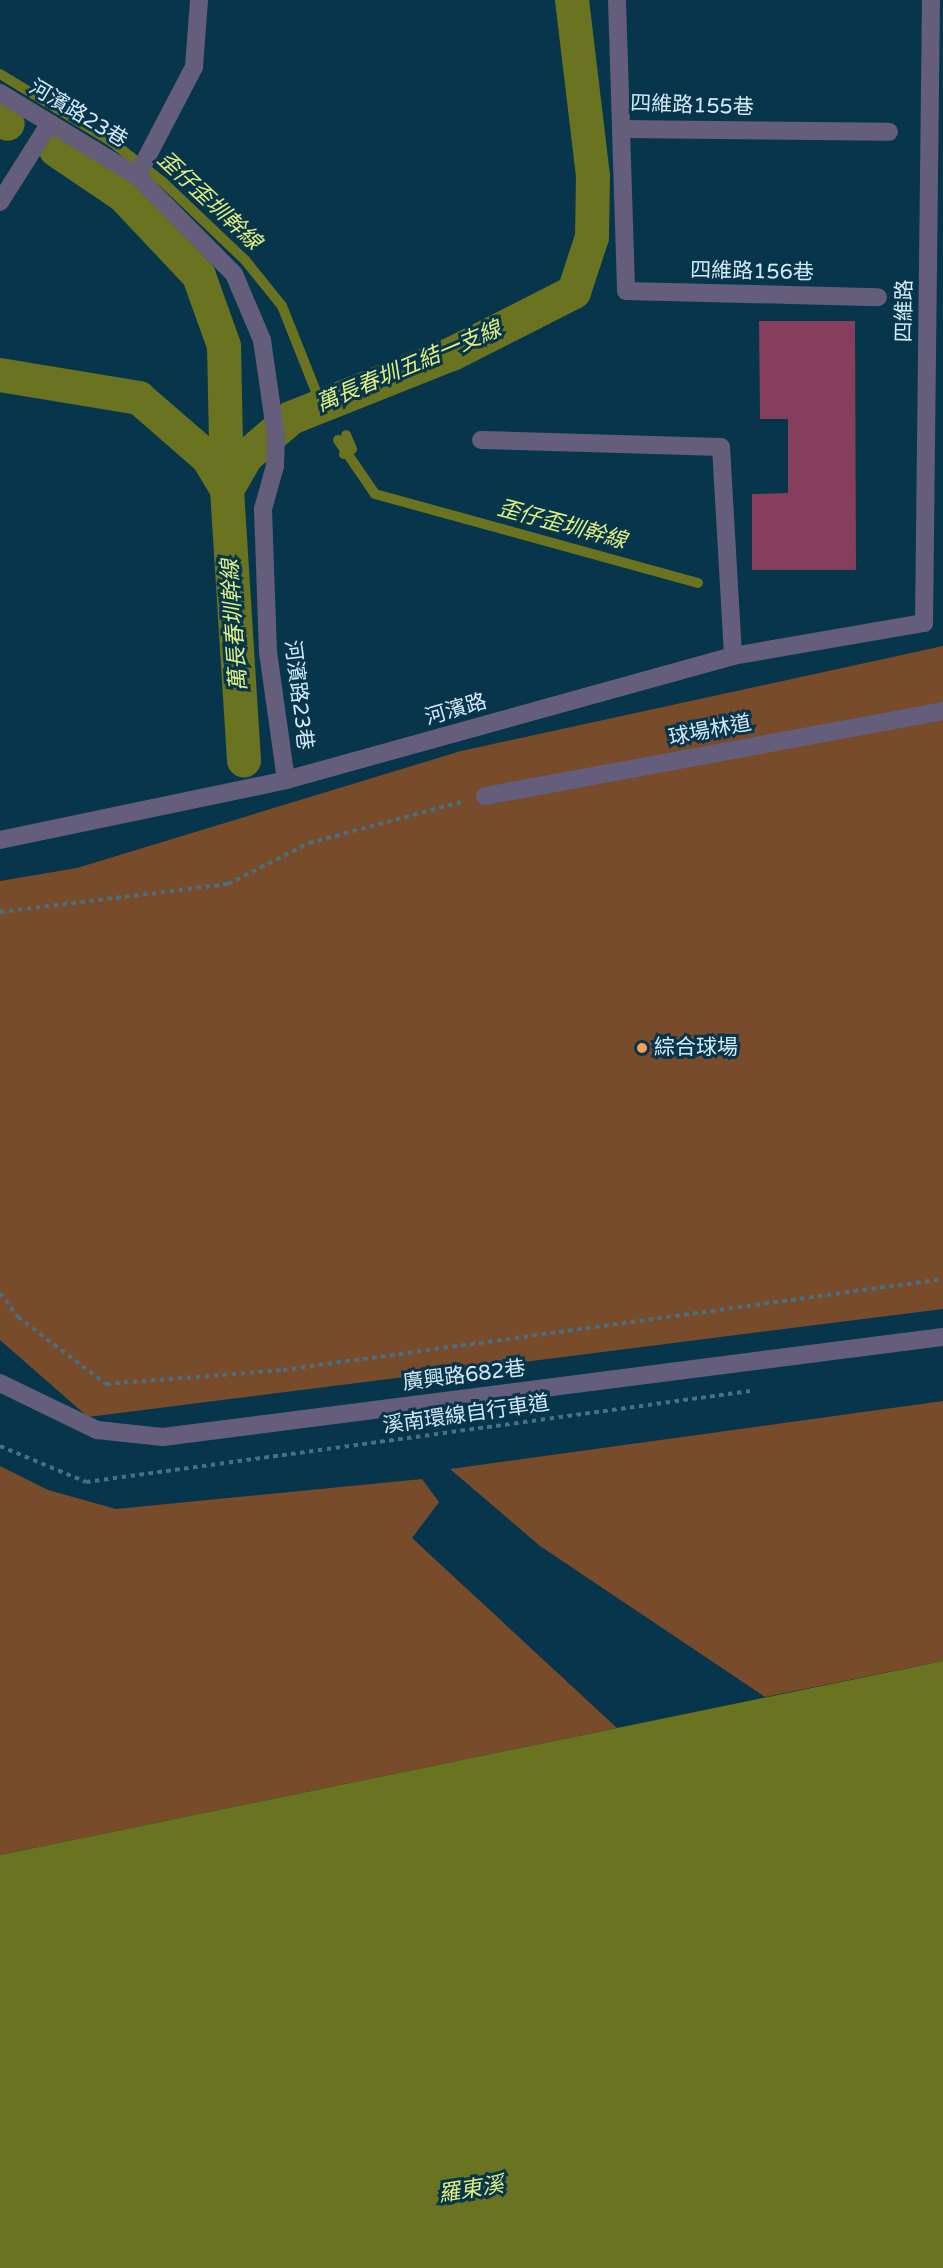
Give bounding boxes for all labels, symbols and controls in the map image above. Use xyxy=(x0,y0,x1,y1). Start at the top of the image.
street label: 河濱路23巷 xyxy=(24,75,132,153)
street label: 四維路155巷 xyxy=(630,91,754,121)
water label: 歪仔歪圳幹線 xyxy=(152,146,266,256)
street label: 四維路156巷 xyxy=(690,258,814,286)
street label: 四維路 xyxy=(892,279,918,343)
water label: 萬長春圳五結一支線 xyxy=(313,316,505,418)
water label: 歪仔歪圳幹線 xyxy=(495,495,629,555)
water label: 萬長春圳幹線 xyxy=(217,558,253,692)
street label: 河濱路23巷 xyxy=(279,639,317,751)
street label: 河濱路 xyxy=(422,689,490,731)
street label: 球場林道 xyxy=(666,711,754,751)
place label: 綜合球場 xyxy=(654,1035,738,1061)
marker: 綜合球場 xyxy=(635,1041,649,1055)
street label: 廣興路682巷 xyxy=(401,1356,527,1396)
street label: 溪南環線自行車道 xyxy=(381,1391,551,1439)
water label: 羅東溪 xyxy=(436,2172,506,2208)

